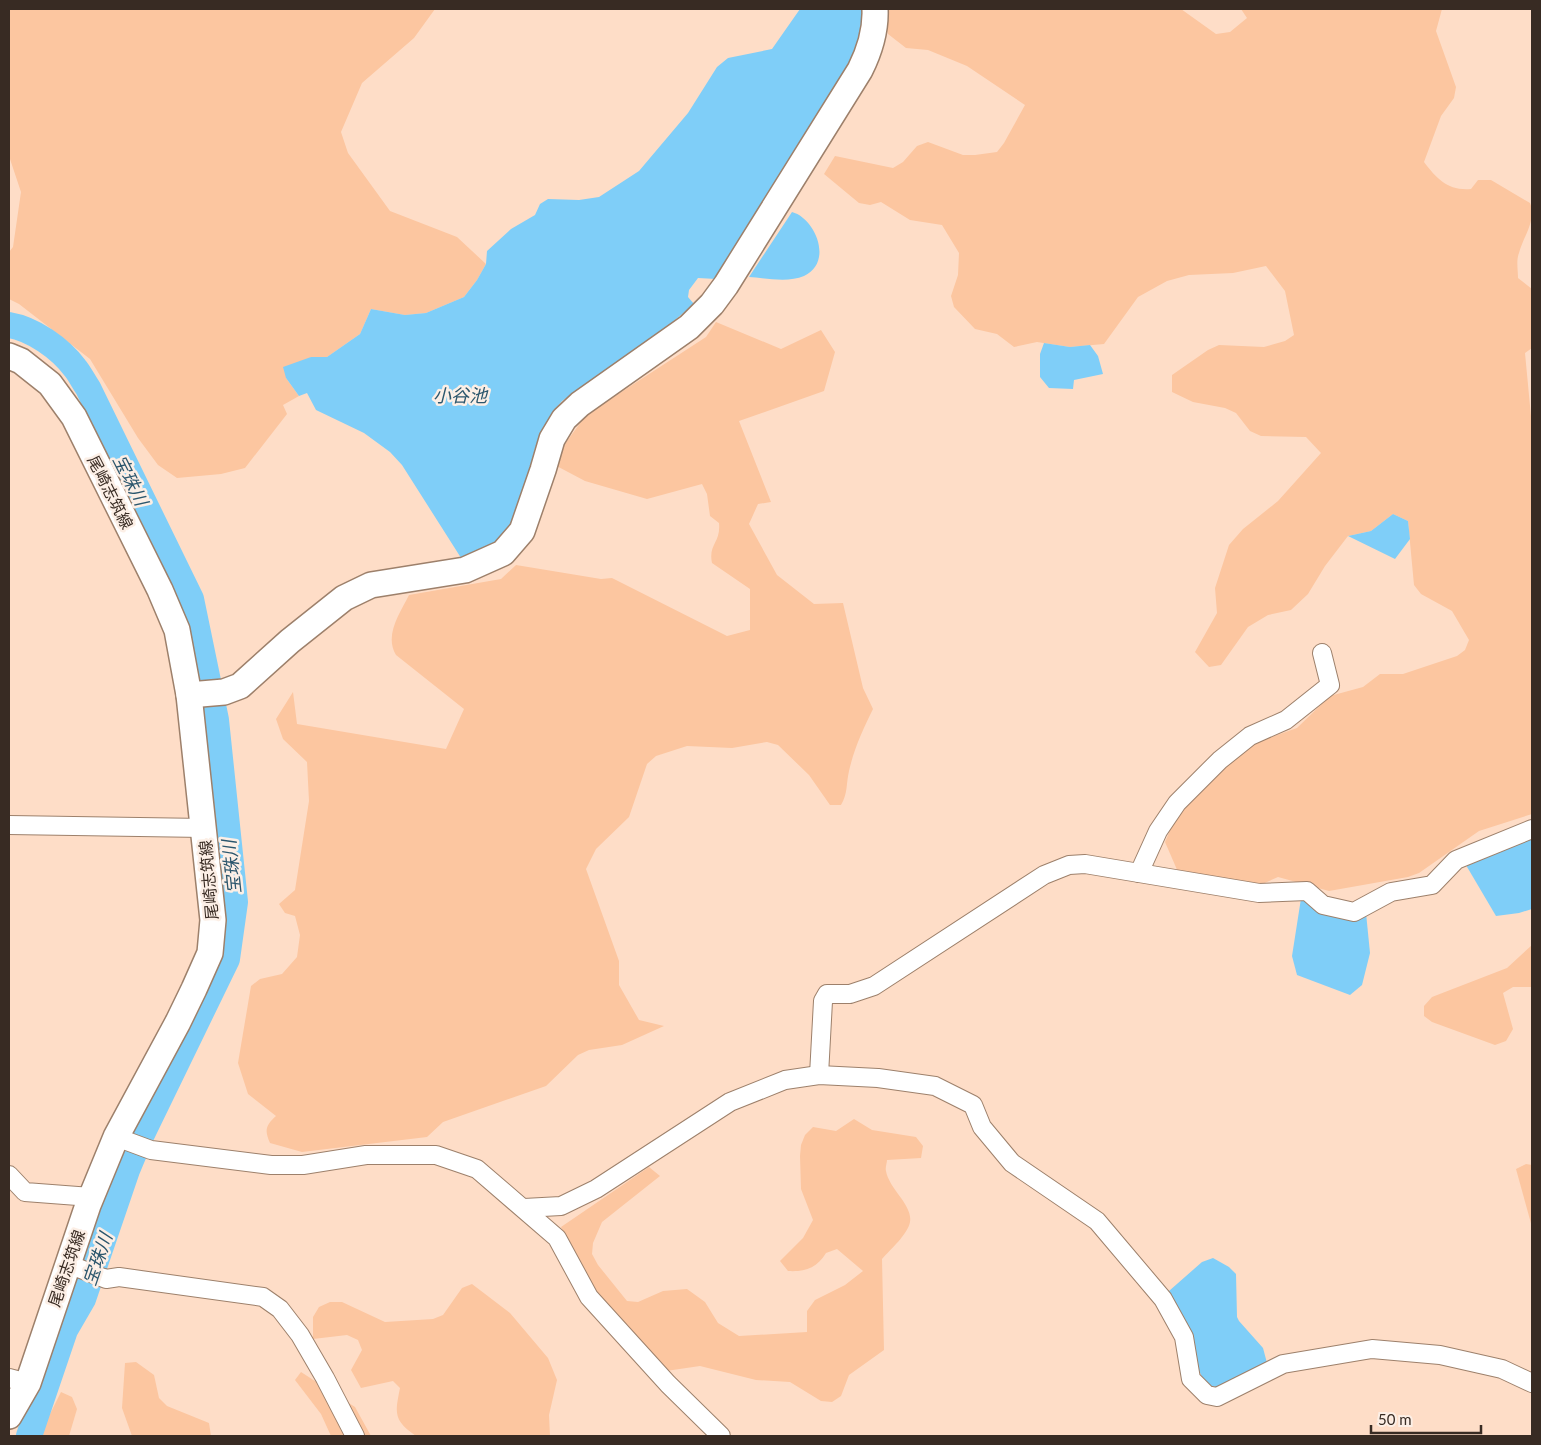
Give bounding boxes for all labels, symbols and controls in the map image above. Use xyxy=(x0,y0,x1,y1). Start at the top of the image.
water label: 小谷池 xyxy=(433,384,489,406)
water label: 宝珠川 xyxy=(109,451,154,511)
street label: 尾崎志筑線 xyxy=(84,452,138,532)
water label: 宝珠川 xyxy=(217,837,245,895)
street label: 尾崎志筑線 xyxy=(195,839,221,921)
street label: 尾崎志筑線 xyxy=(44,1227,88,1309)
water label: 宝珠川 xyxy=(78,1228,117,1288)
scale bar xyxy=(1371,1402,1481,1434)
text: 50 m xyxy=(1378,1410,1412,1428)

